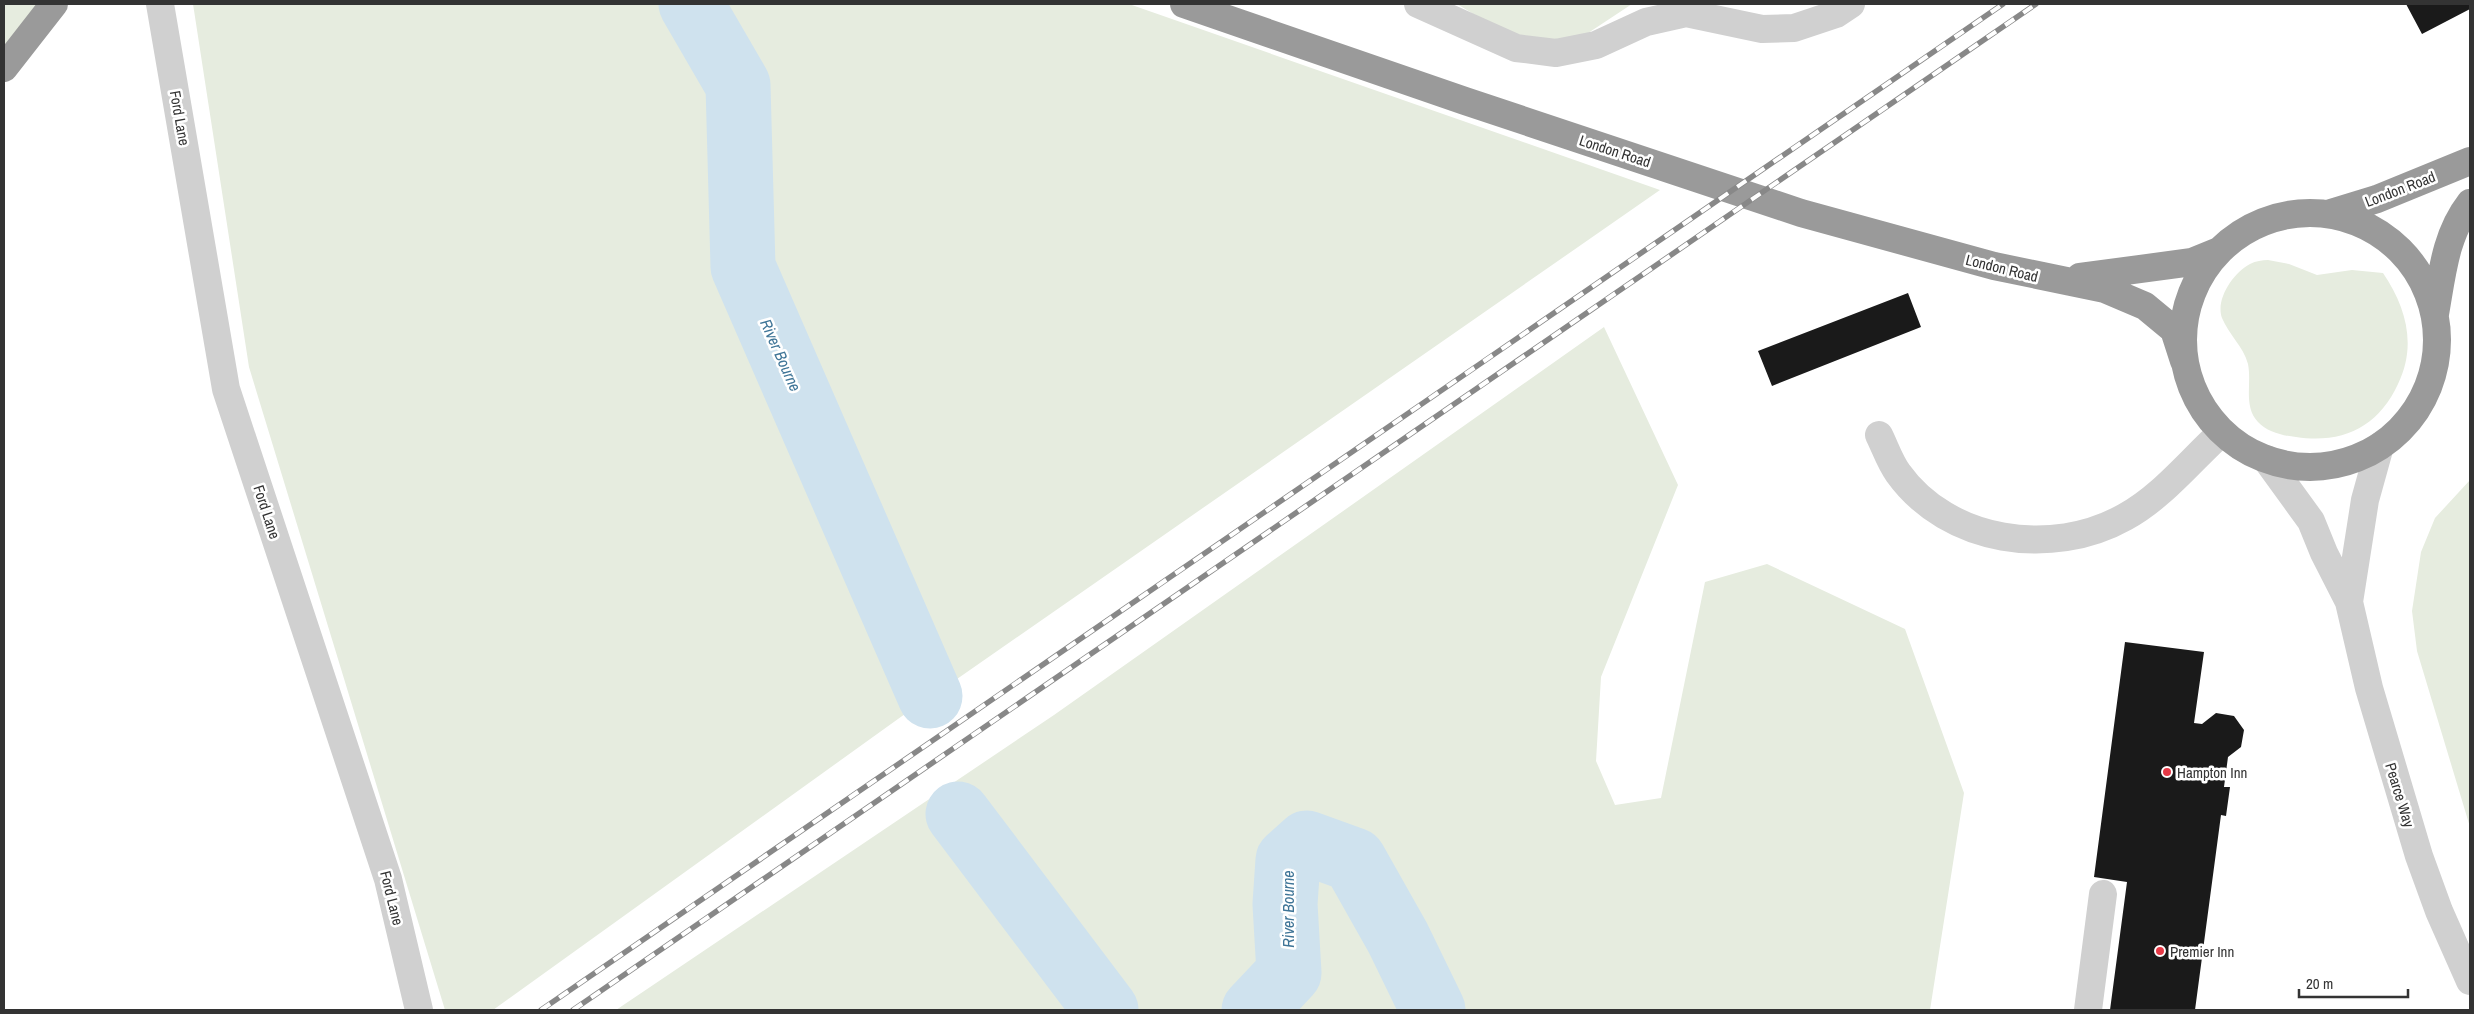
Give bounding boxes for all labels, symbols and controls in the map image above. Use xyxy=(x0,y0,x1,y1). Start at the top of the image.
street label: Ford Lane xyxy=(165,89,195,147)
street label: London Road xyxy=(1577,130,1653,172)
street label: London Road xyxy=(2362,166,2438,212)
street label: London Road xyxy=(1964,249,2040,287)
water label: River Bourne xyxy=(755,315,807,395)
street label: Ford Lane xyxy=(248,482,286,542)
street label: Pearce Way xyxy=(2380,760,2420,831)
place label: Hampton Inn xyxy=(2177,762,2247,783)
marker: Hampton Inn xyxy=(2161,766,2173,778)
street label: Ford Lane xyxy=(375,869,409,928)
water label: River Bourne xyxy=(1277,870,1299,948)
place label: Premier Inn xyxy=(2170,941,2234,962)
marker: Premier Inn xyxy=(2154,945,2166,957)
scale bar xyxy=(2299,966,2408,998)
text: 20 m xyxy=(2306,973,2333,994)

